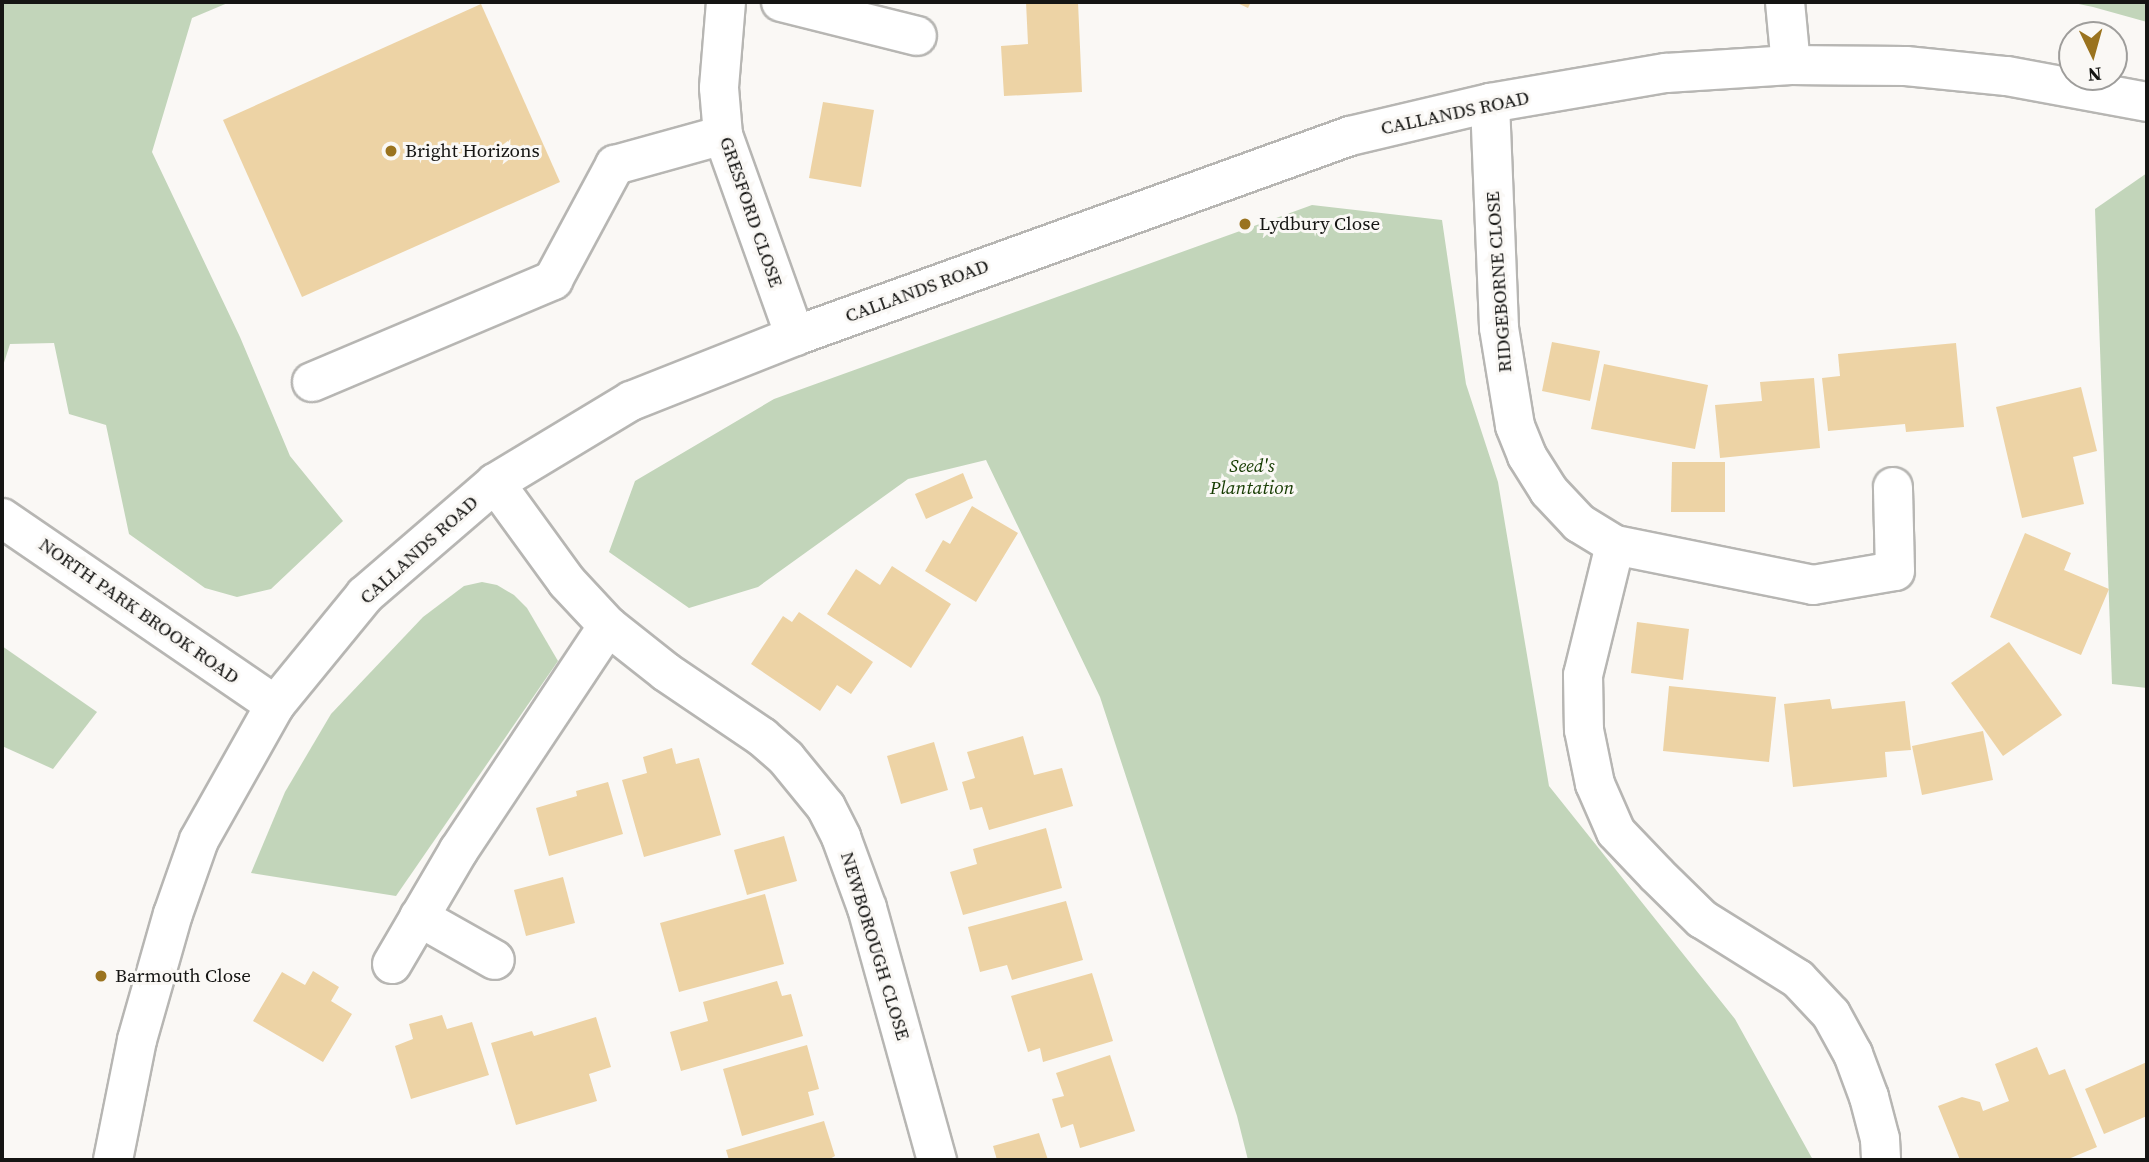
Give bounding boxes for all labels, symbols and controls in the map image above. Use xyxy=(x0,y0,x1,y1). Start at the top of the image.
north arrow xyxy=(2058,21,2128,91)
text: N xyxy=(2087,61,2103,88)
street label: CALLANDS ROAD xyxy=(1379,86,1531,140)
street label: GRESFORD CLOSE xyxy=(715,134,787,290)
place label: Bright Horizons xyxy=(405,140,540,162)
marker: Bright Horizons xyxy=(383,143,399,159)
street label: RIDGEBORNE CLOSE xyxy=(1481,191,1517,373)
place label: Lydbury Close xyxy=(1259,213,1380,235)
marker: Lydbury Close xyxy=(1237,216,1253,232)
street label: CALLANDS ROAD xyxy=(842,254,992,328)
park label: Seed's Plantation xyxy=(1210,455,1294,499)
street label: CALLANDS ROAD xyxy=(355,491,483,609)
street label: NORTH PARK BROOK ROAD xyxy=(35,533,243,689)
street label: NEWBOROUGH CLOSE xyxy=(835,849,915,1043)
place label: Barmouth Close xyxy=(115,965,251,987)
marker: Barmouth Close xyxy=(93,968,109,984)

